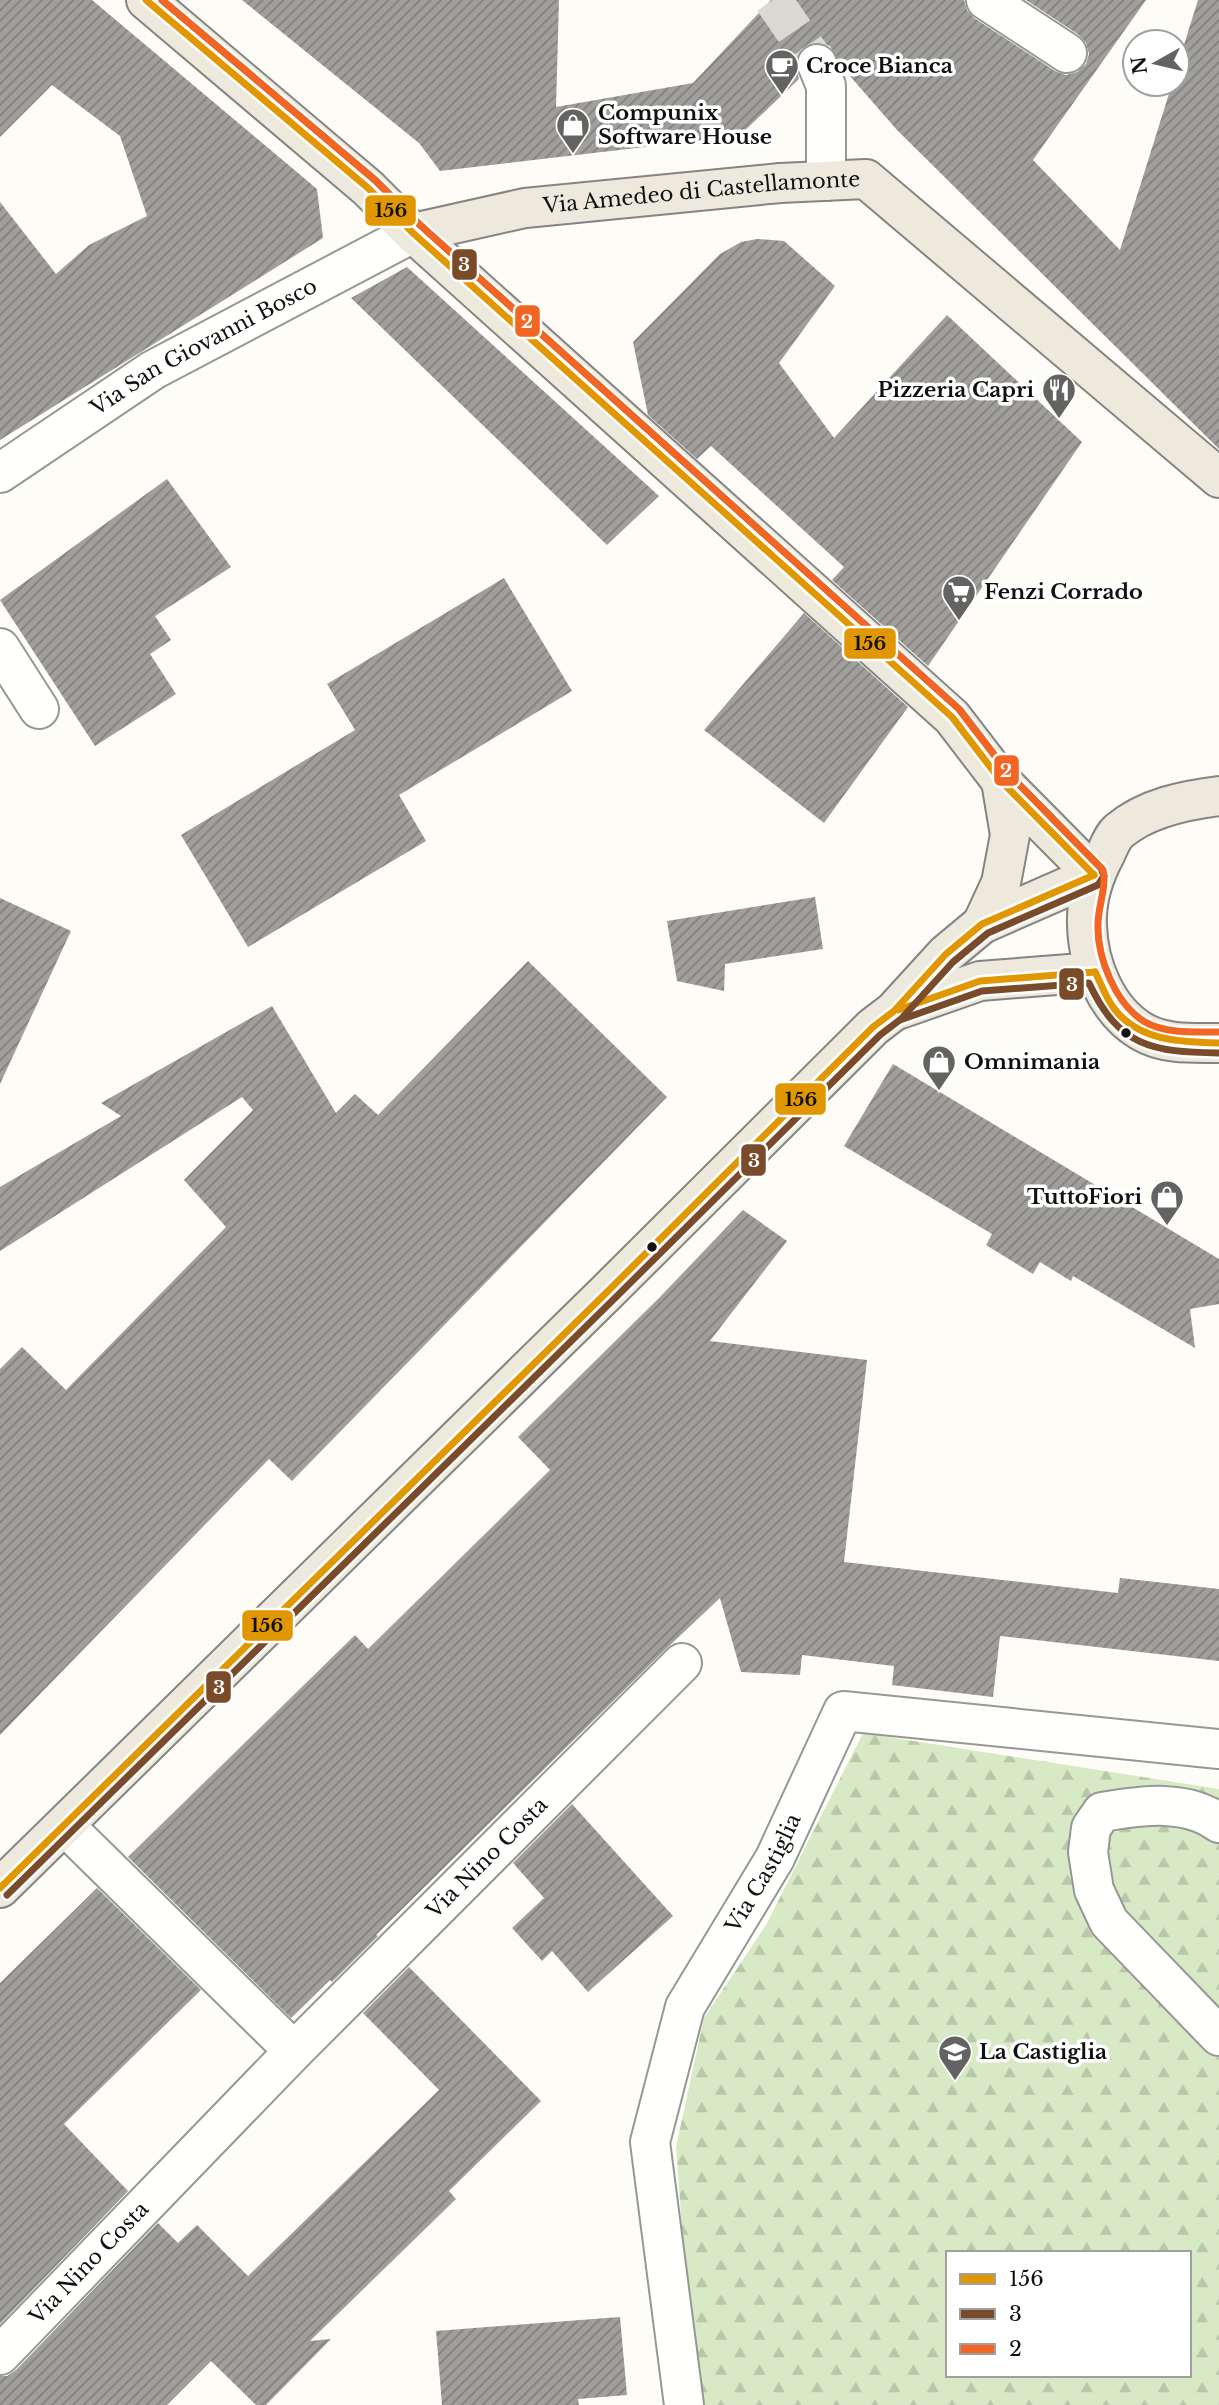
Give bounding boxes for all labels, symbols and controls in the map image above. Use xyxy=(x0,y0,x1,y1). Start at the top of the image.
north arrow xyxy=(1121,28,1191,98)
cafe icon: Croce Bianca xyxy=(763,47,801,96)
place label: Croce Bianca xyxy=(806,53,953,79)
text: N xyxy=(1127,55,1152,76)
place label: Compunix Software House xyxy=(598,100,772,150)
shop icon: Compunix Software House xyxy=(554,106,592,155)
street label: Via Amedeo di Castellamonte xyxy=(541,166,861,219)
line badge: 156 xyxy=(364,194,417,227)
text: 156 xyxy=(375,199,407,222)
line badge: 3 xyxy=(451,248,478,281)
text: 3 xyxy=(458,253,470,276)
street label: Via San Giovanni Bosco xyxy=(85,273,322,422)
line badge: 2 xyxy=(514,304,541,338)
text: 2 xyxy=(521,310,533,333)
restaurant icon: Pizzeria Capri xyxy=(1040,371,1078,420)
place label: Pizzeria Capri xyxy=(878,377,1034,403)
supermarket icon: Fenzi Corrado xyxy=(940,573,978,622)
place label: Fenzi Corrado xyxy=(984,579,1143,605)
line badge: 156 xyxy=(843,627,897,660)
text: 156 xyxy=(854,632,886,655)
line badge: 2 xyxy=(993,754,1020,787)
text: 2 xyxy=(1000,759,1012,782)
line badge: 3 xyxy=(1058,967,1085,1001)
text: 3 xyxy=(1066,973,1078,996)
unlabelled marker xyxy=(1119,1026,1133,1040)
shop icon: Omnimania xyxy=(920,1043,958,1092)
place label: Omnimania xyxy=(964,1049,1100,1075)
line badge: 156 xyxy=(774,1082,827,1116)
text: 156 xyxy=(785,1088,817,1111)
line badge: 3 xyxy=(740,1143,767,1177)
text: 3 xyxy=(748,1149,760,1172)
shop icon: TuttoFiori xyxy=(1148,1178,1186,1227)
place label: TuttoFiori xyxy=(1027,1184,1142,1210)
unlabelled marker xyxy=(645,1240,659,1254)
line badge: 156 xyxy=(241,1609,294,1642)
text: 156 xyxy=(251,1614,283,1637)
line badge: 3 xyxy=(205,1670,232,1704)
text: 3 xyxy=(213,1676,225,1699)
street label: Via Nino Costa xyxy=(420,1792,553,1925)
street label: Via Castiglia xyxy=(719,1809,807,1938)
school or university icon: La Castiglia xyxy=(936,2033,974,2082)
place label: La Castiglia xyxy=(979,2039,1107,2065)
street label: Via Nino Costa xyxy=(23,2196,154,2331)
legend xyxy=(946,2251,1191,2377)
text: 156 xyxy=(1009,2266,1044,2292)
text: 3 xyxy=(1009,2301,1022,2327)
text: 2 xyxy=(1009,2336,1022,2362)

